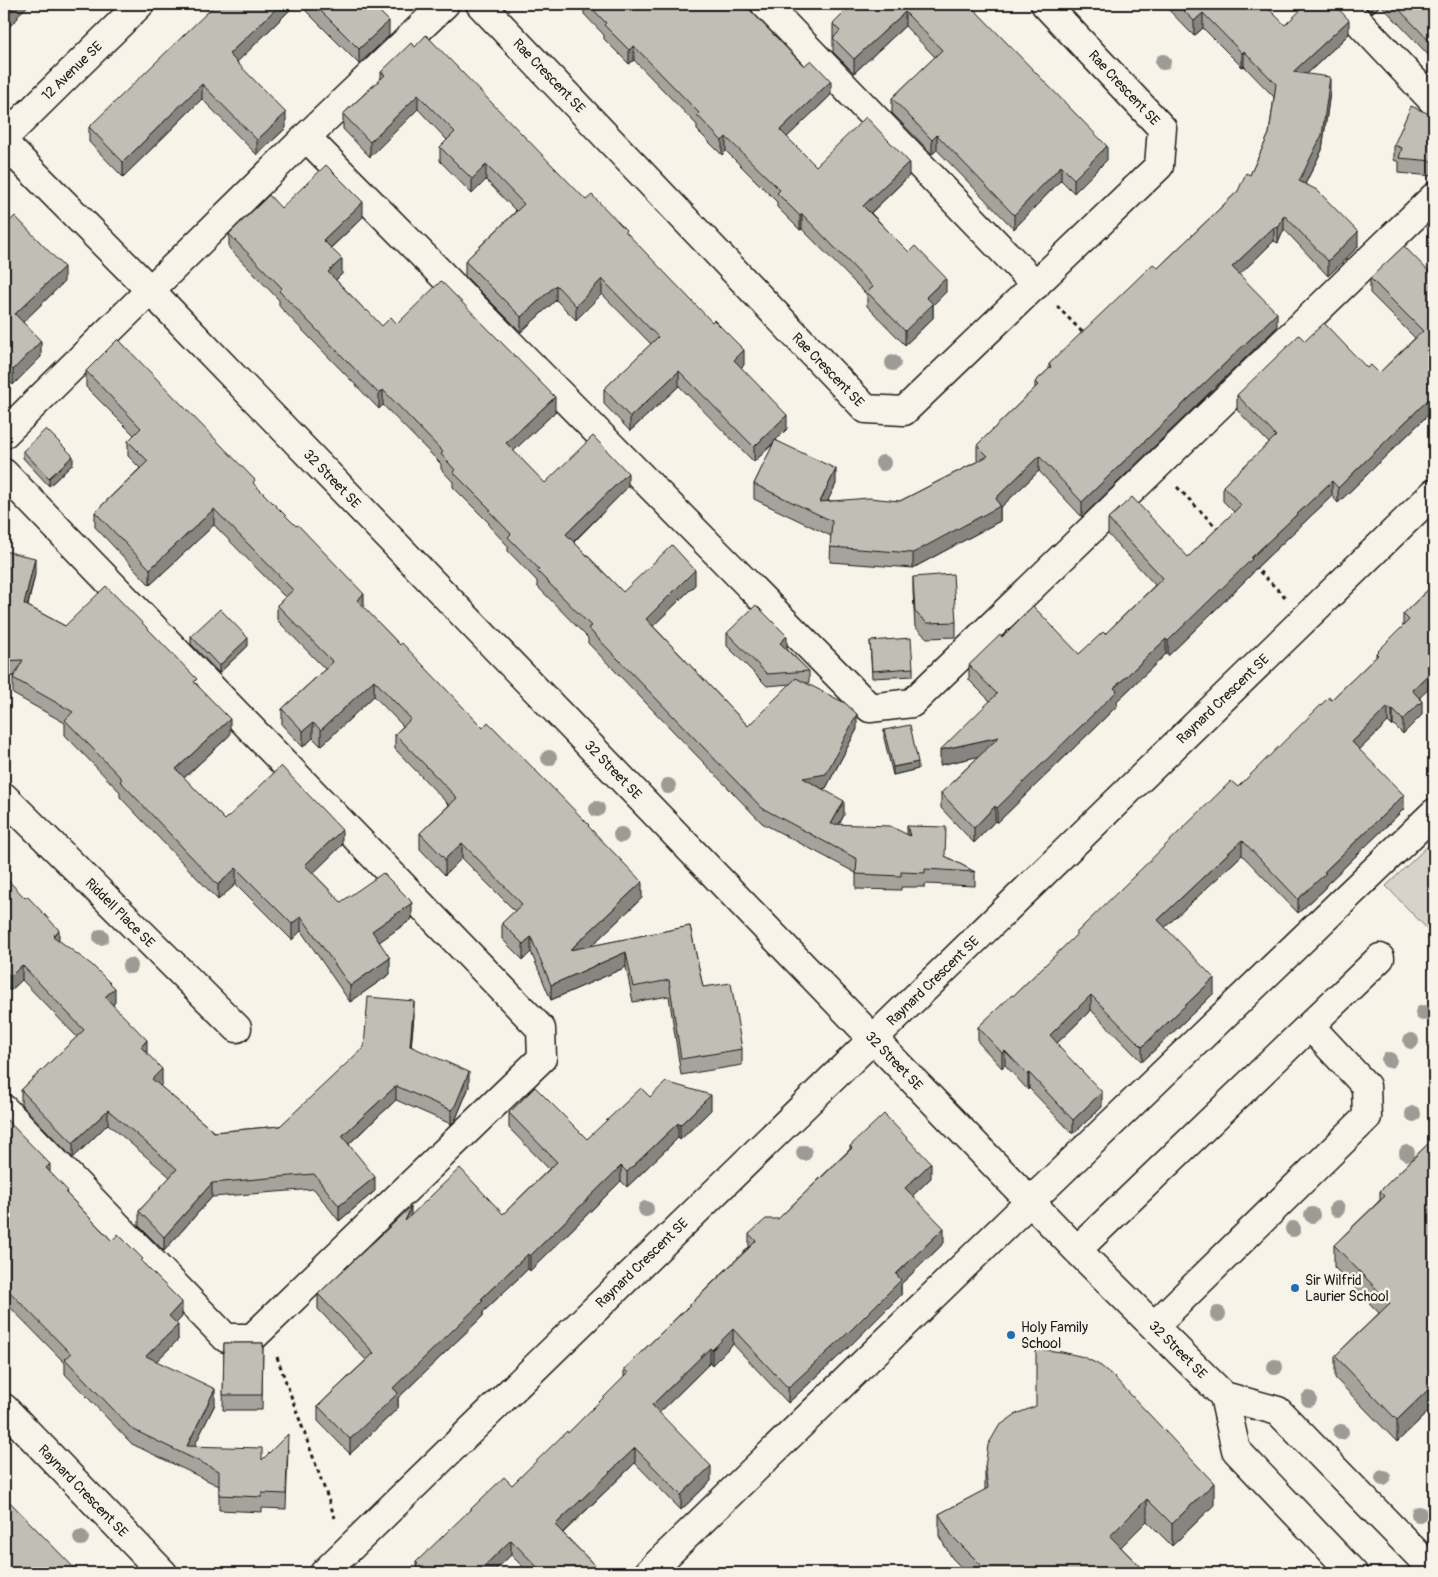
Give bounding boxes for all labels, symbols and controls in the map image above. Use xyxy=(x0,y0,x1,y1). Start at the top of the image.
street label: Rae Crescent SE xyxy=(509,35,589,117)
street label: 12 Avenue SE xyxy=(38,38,106,104)
street label: Rae Crescent SE xyxy=(1085,47,1163,129)
street label: Rae Crescent SE xyxy=(788,329,868,411)
street label: 32 Street SE xyxy=(300,446,364,512)
street label: Raynard Crescent SE xyxy=(1173,651,1273,747)
street label: 32 Street SE xyxy=(581,737,645,803)
street label: Riddell Place SE xyxy=(82,875,158,951)
street label: Raynard Crescent SE xyxy=(883,933,983,1029)
street label: 32 Street SE xyxy=(862,1028,926,1094)
street label: Raynard Crescent SE xyxy=(592,1215,692,1311)
place label: Sir Wilfrid Laurier School xyxy=(1305,1272,1389,1305)
marker: Sir Wilfrid Laurier School xyxy=(1289,1282,1301,1294)
street label: 32 Street SE xyxy=(1145,1317,1211,1383)
place label: Holy Family School xyxy=(1021,1319,1088,1352)
marker: Holy Family School xyxy=(1005,1329,1017,1341)
street label: Raynard Crescent SE xyxy=(35,1441,131,1541)

